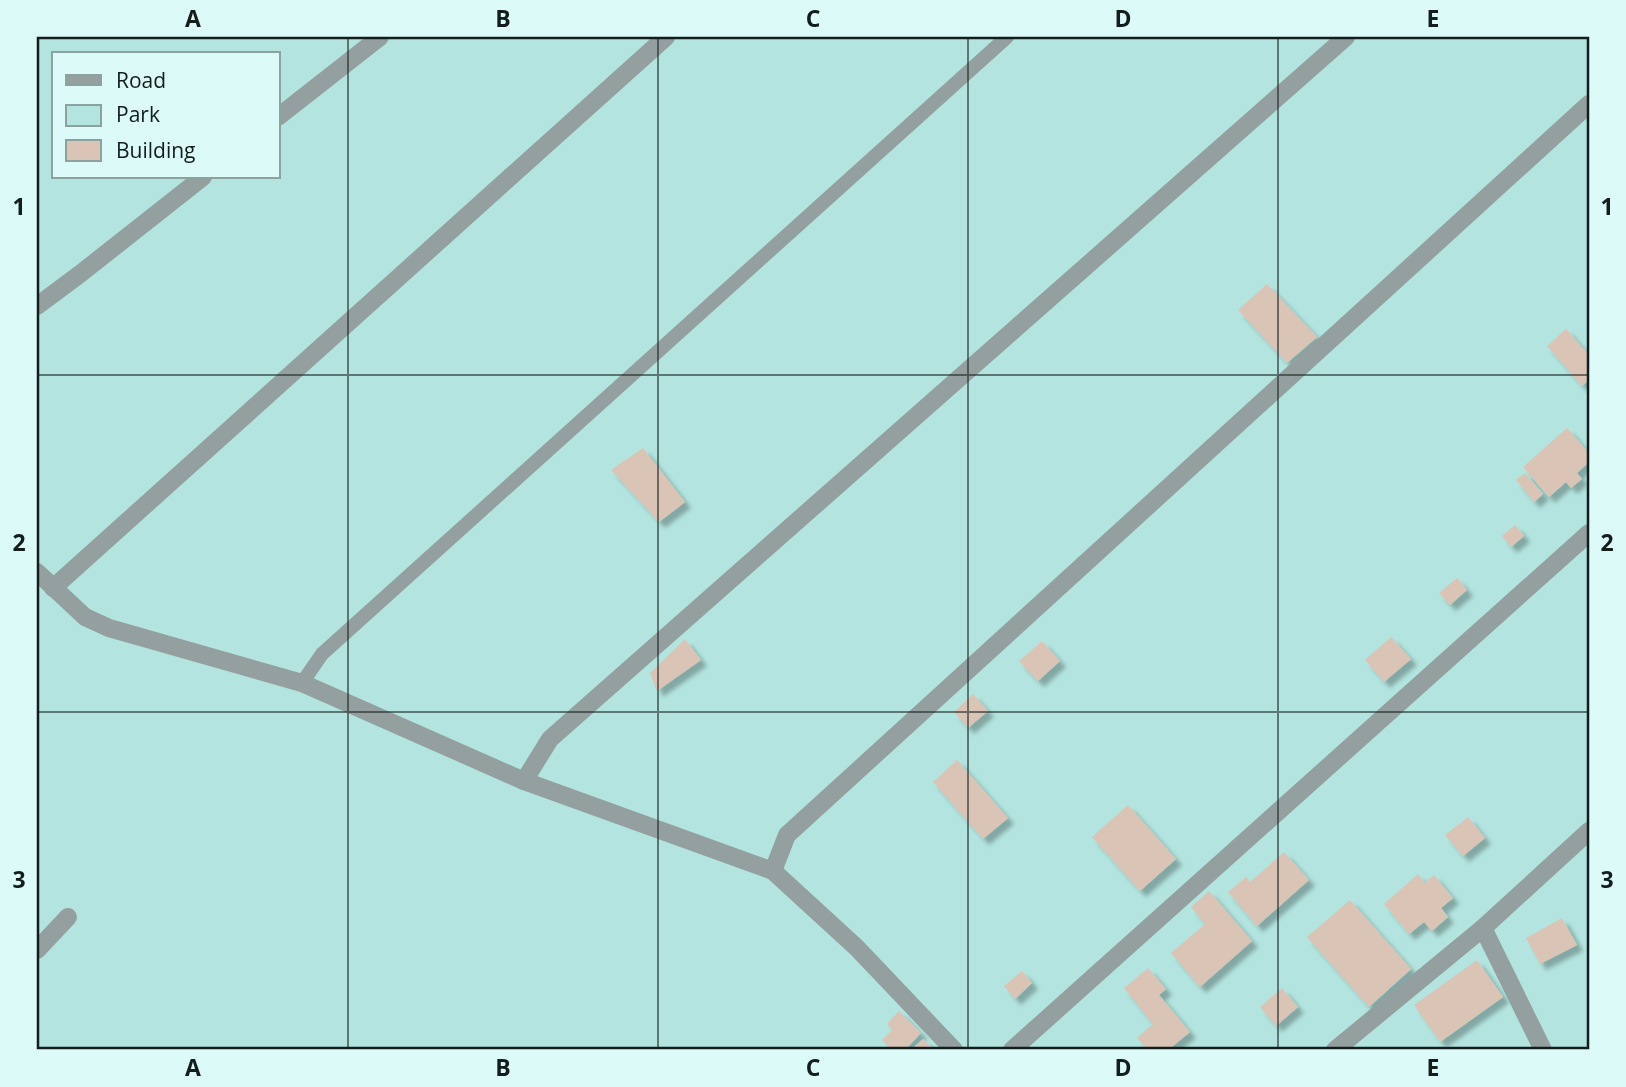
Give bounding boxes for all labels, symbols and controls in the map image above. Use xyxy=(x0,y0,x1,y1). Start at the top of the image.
text: A xyxy=(185,2,201,34)
text: B xyxy=(495,2,511,34)
text: C xyxy=(806,2,820,34)
text: D xyxy=(1114,2,1132,34)
text: E xyxy=(1427,2,1439,34)
legend xyxy=(52,52,280,178)
text: Road xyxy=(116,66,166,94)
text: Park xyxy=(116,100,160,128)
text: Building xyxy=(116,136,195,164)
text: 1 xyxy=(12,190,26,222)
text: 1 xyxy=(1600,190,1614,222)
text: 2 xyxy=(12,526,26,558)
text: 2 xyxy=(1600,526,1614,558)
text: 3 xyxy=(12,863,26,895)
text: 3 xyxy=(1600,863,1614,895)
text: A xyxy=(185,1051,201,1083)
text: B xyxy=(495,1051,511,1083)
text: C xyxy=(806,1051,820,1083)
text: D xyxy=(1114,1051,1132,1083)
text: E xyxy=(1427,1051,1439,1083)

